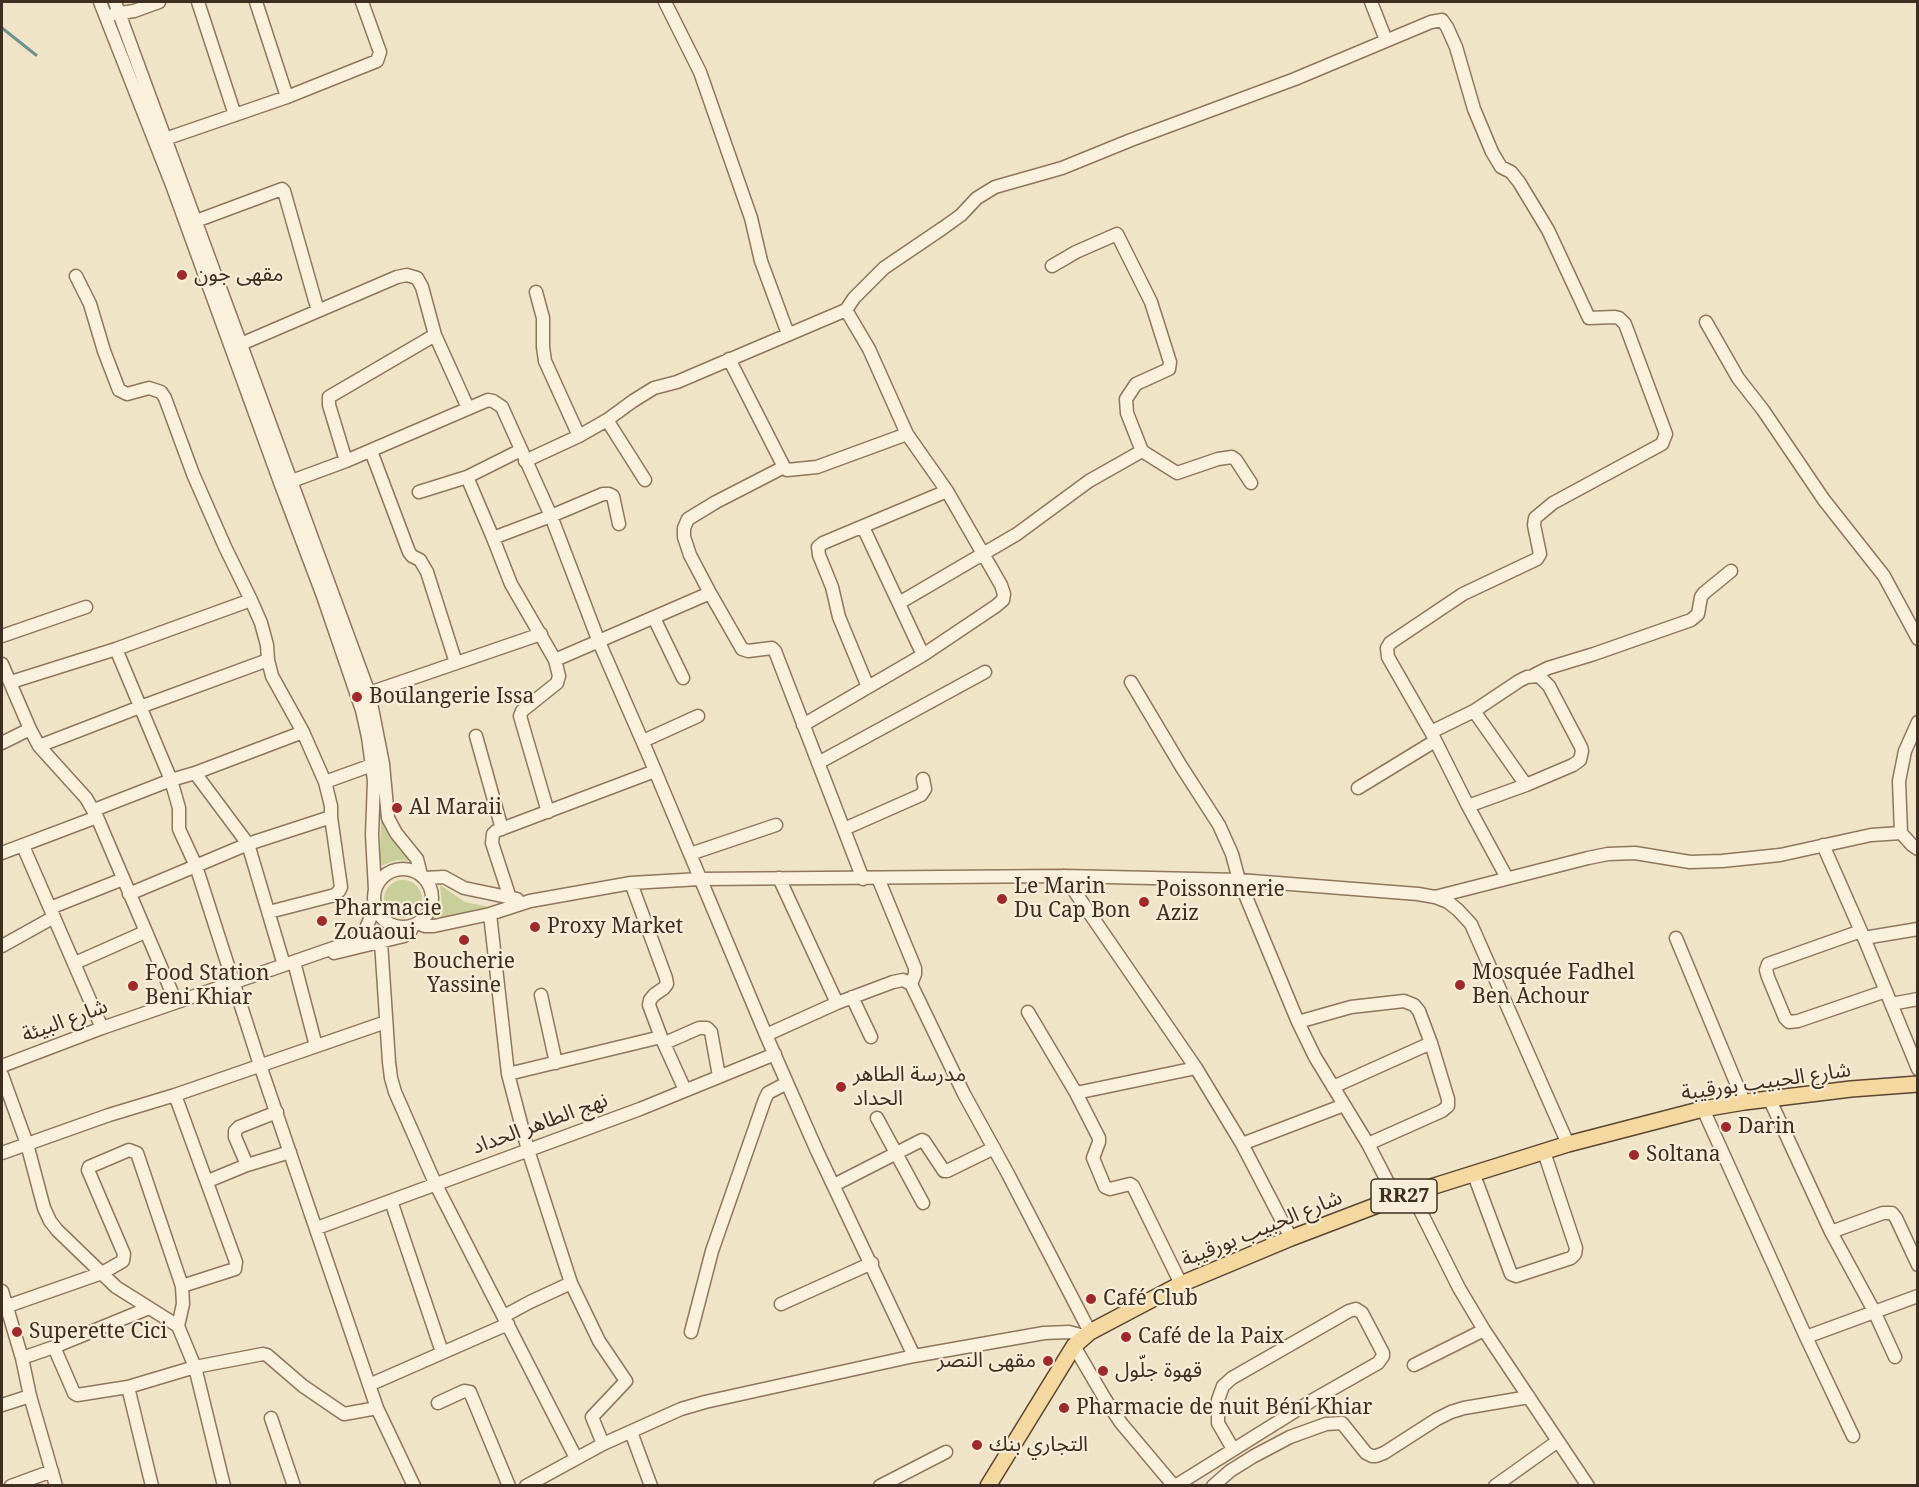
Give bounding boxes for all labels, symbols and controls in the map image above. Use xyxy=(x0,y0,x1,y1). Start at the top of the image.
place label: مقهى جون xyxy=(194,262,284,288)
marker: مقهى جون xyxy=(175,268,189,282)
place label: Boulangerie Issa xyxy=(369,684,534,710)
marker: Boulangerie Issa xyxy=(350,690,364,704)
place label: Al Maraii xyxy=(409,795,502,821)
marker: Al Maraii xyxy=(390,801,404,815)
place label: Le Marin Du Cap Bon xyxy=(1014,874,1131,924)
place label: Poissonnerie Aziz xyxy=(1156,877,1285,927)
marker: Le Marin Du Cap Bon xyxy=(995,892,1009,906)
marker: Poissonnerie Aziz xyxy=(1137,895,1151,909)
place label: Pharmacie Zouaoui xyxy=(334,896,442,946)
marker: Pharmacie Zouaoui xyxy=(315,914,329,928)
place label: Proxy Market xyxy=(547,914,683,940)
marker: Proxy Market xyxy=(528,920,542,934)
marker: Boucherie Yassine xyxy=(457,933,471,947)
place label: Boucherie Yassine xyxy=(413,949,515,999)
place label: Mosquée Fadhel Ben Achour xyxy=(1472,960,1635,1010)
place label: Food Station Beni Khiar xyxy=(145,961,270,1011)
marker: Mosquée Fadhel Ben Achour xyxy=(1453,978,1467,992)
marker: Food Station Beni Khiar xyxy=(126,979,140,993)
street label: شارع البيئة xyxy=(19,994,111,1048)
street label: شارع الحبيب بورقيبة xyxy=(1680,1058,1852,1106)
place label: مدرسة الطاهر الحداد xyxy=(853,1062,966,1112)
marker: مدرسة الطاهر الحداد xyxy=(834,1080,848,1094)
street label: نهج الطاهر الحداد xyxy=(469,1088,611,1160)
place label: Darin xyxy=(1738,1114,1795,1140)
marker: Darin xyxy=(1719,1120,1733,1134)
place label: Soltana xyxy=(1646,1142,1721,1168)
marker: Soltana xyxy=(1627,1148,1641,1162)
road number: RR27 xyxy=(1371,1179,1437,1213)
street label: شارع الحبيب بورقيبة xyxy=(1178,1185,1346,1273)
place label: Café Club xyxy=(1103,1286,1198,1312)
marker: Café Club xyxy=(1084,1292,1098,1306)
place label: Superette Cici xyxy=(29,1319,167,1345)
place label: Café de la Paix xyxy=(1138,1324,1284,1350)
marker: Superette Cici xyxy=(10,1325,24,1339)
marker: Café de la Paix xyxy=(1119,1330,1133,1344)
place label: مقهى النصر xyxy=(937,1348,1036,1374)
marker: مقهى النصر xyxy=(1041,1354,1055,1368)
place label: قهوة جلّول xyxy=(1115,1358,1202,1384)
marker: قهوة جلّول xyxy=(1096,1364,1110,1378)
place label: Pharmacie de nuit Béni Khiar xyxy=(1076,1395,1372,1421)
marker: Pharmacie de nuit Béni Khiar xyxy=(1057,1401,1071,1415)
place label: التجاري بنك xyxy=(989,1432,1088,1458)
marker: التجاري بنك xyxy=(970,1438,984,1452)

